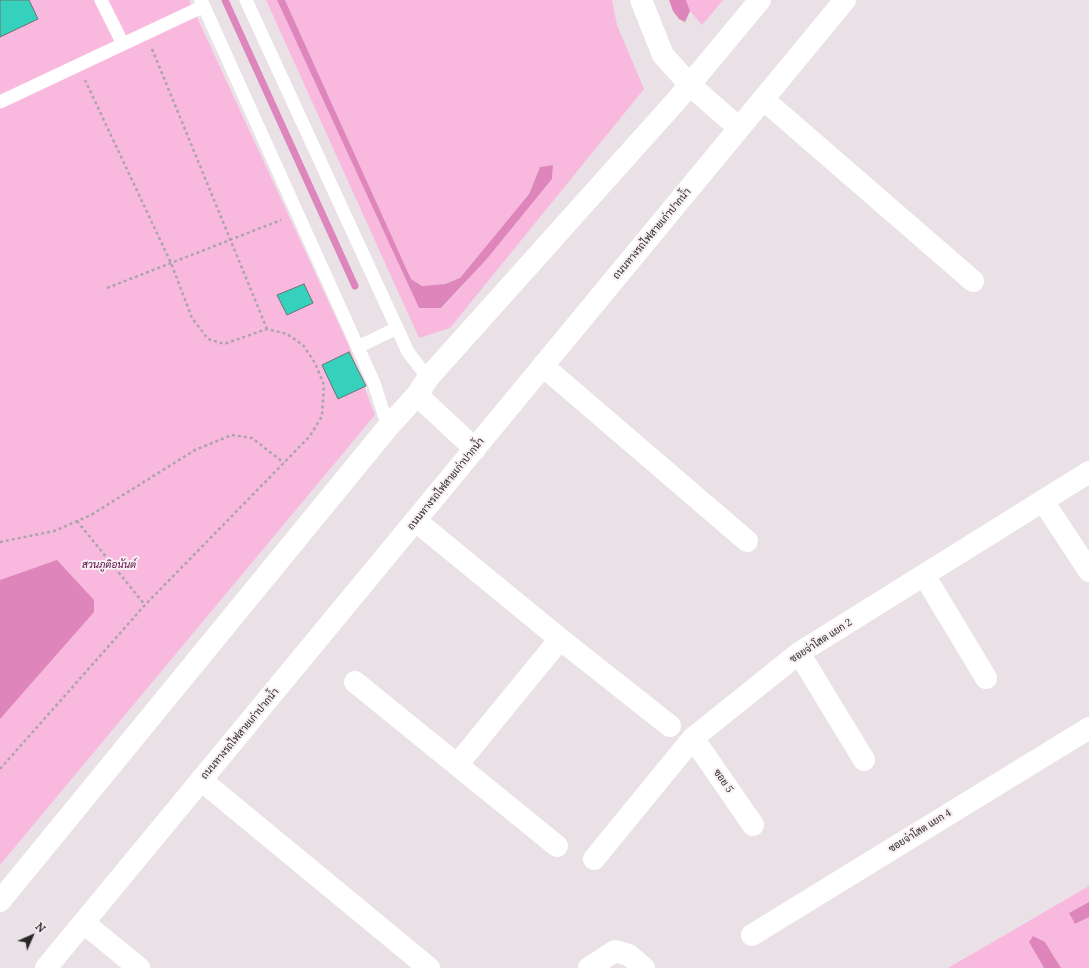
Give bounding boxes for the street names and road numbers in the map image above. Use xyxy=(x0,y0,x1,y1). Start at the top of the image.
street label: ถนนทางรถไฟสายเก่าปากน้ำ xyxy=(611,186,693,282)
street label: ถนนทางรถไฟสายเก่าปากน้ำ xyxy=(405,436,487,532)
street label: ซอยจ่าโสด แยก 2 xyxy=(788,616,854,666)
street label: ถนนทางรถไฟสายเก่าปากน้ำ xyxy=(199,686,281,782)
street label: ซอย 5 xyxy=(711,767,735,795)
street label: ซอยจ่าโสด แยก 4 xyxy=(886,807,954,855)

